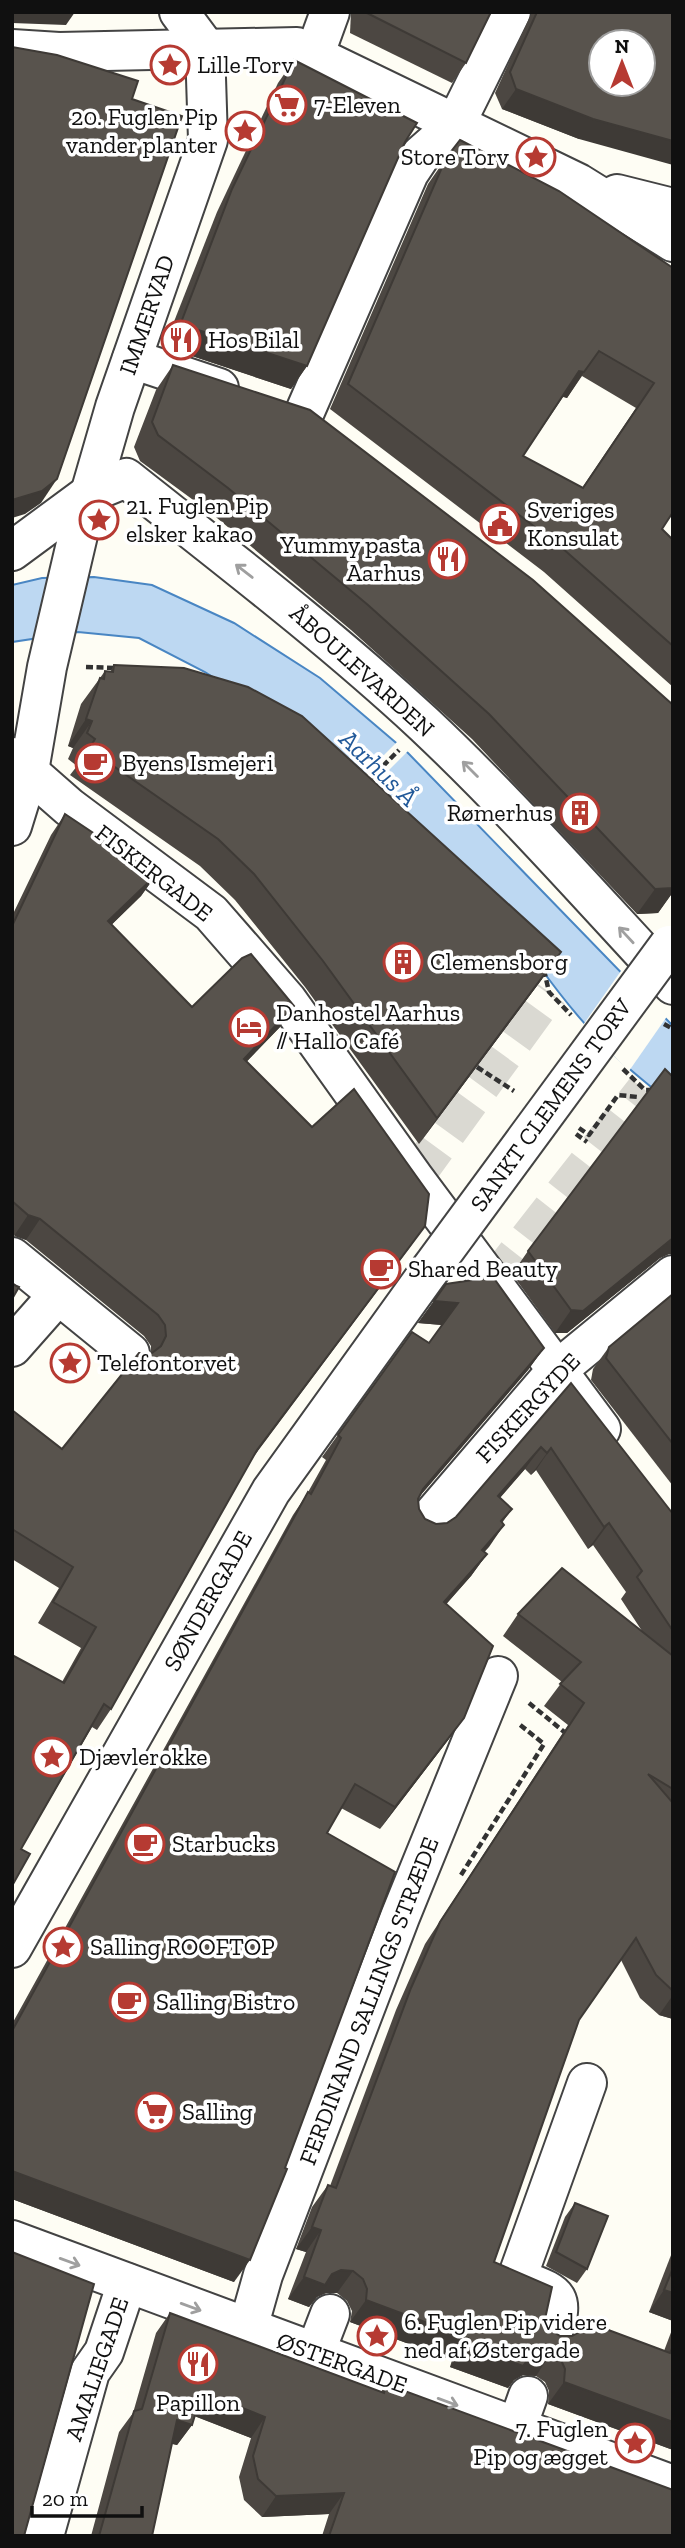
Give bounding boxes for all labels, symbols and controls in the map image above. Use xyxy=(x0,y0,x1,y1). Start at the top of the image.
north arrow xyxy=(587,28,657,98)
text: N xyxy=(615,35,629,58)
place icon: Lille Torv xyxy=(149,44,191,86)
place label: Lille Torv xyxy=(197,50,294,79)
supermarket icon: 7-Eleven xyxy=(266,84,308,126)
place label: 7-Eleven xyxy=(314,90,401,119)
place label: 20. Fuglen Pip vander planter xyxy=(66,102,218,159)
place icon: 20. Fuglen Pip vander planter xyxy=(224,110,266,152)
place icon: Store Torv xyxy=(515,136,557,178)
place label: Store Torv xyxy=(401,142,509,171)
street label: IMMERVAD xyxy=(113,251,181,379)
restaurant icon: Hos Bilal xyxy=(160,319,202,361)
place label: Hos Bilal xyxy=(208,325,299,354)
place label: 21. Fuglen Pip elsker kakao xyxy=(126,491,269,548)
place label: Sveriges Konsulat xyxy=(527,495,619,552)
place icon: 21. Fuglen Pip elsker kakao xyxy=(78,499,120,541)
public building icon: Sveriges Konsulat xyxy=(479,503,521,545)
place label: Yummy pasta Aarhus xyxy=(279,530,421,587)
restaurant icon: Yummy pasta Aarhus xyxy=(427,538,469,580)
one-way arrow xyxy=(236,563,254,578)
street label: ÅBOULEVARDEN xyxy=(284,598,441,743)
water label: Aarhus Å xyxy=(332,722,425,814)
cafe icon: Byens Ismejeri xyxy=(74,742,116,784)
place label: Byens Ismejeri xyxy=(122,748,274,777)
one-way arrow xyxy=(462,761,479,778)
building icon: Rømerhus xyxy=(559,792,601,834)
place label: Rømerhus xyxy=(447,798,553,827)
street label: FISKERGADE xyxy=(90,818,219,927)
one-way arrow xyxy=(618,927,635,944)
building icon: Clemensborg xyxy=(382,941,424,983)
place label: Clemensborg xyxy=(430,947,568,976)
street label: SANKT CLEMENS TORV xyxy=(464,992,638,1217)
place label: Danhostel Aarhus // Hallo Café xyxy=(276,998,460,1055)
hotel icon: Danhostel Aarhus // Hallo Café xyxy=(228,1006,270,1048)
cafe icon: Shared Beauty xyxy=(360,1248,402,1290)
place label: Shared Beauty xyxy=(408,1254,559,1283)
place icon: Telefontorvet xyxy=(49,1342,91,1384)
street label: FISKERGYDE xyxy=(469,1347,586,1469)
place label: Telefontorvet xyxy=(97,1348,236,1377)
street label: SØNDERGADE xyxy=(157,1526,258,1676)
place icon: Djævlerokke xyxy=(31,1736,73,1778)
place label: Djævlerokke xyxy=(79,1742,208,1771)
cafe icon: Starbucks xyxy=(124,1823,166,1865)
place label: Starbucks xyxy=(172,1829,276,1858)
street label: FERDINAND SALLINGS STRÆDE xyxy=(292,1833,445,2169)
place icon: Salling ROOFTOP xyxy=(42,1926,84,1968)
place label: Salling ROOFTOP xyxy=(90,1932,275,1961)
cafe icon: Salling Bistro xyxy=(108,1981,150,2023)
place label: Salling Bistro xyxy=(156,1987,295,2016)
supermarket icon: Salling xyxy=(134,2091,176,2133)
place label: Salling xyxy=(182,2097,253,2126)
one-way arrow xyxy=(58,2256,80,2269)
street label: AMALIEGADE xyxy=(58,2293,135,2444)
one-way arrow xyxy=(180,2301,202,2314)
place label: 6. Fuglen Pip videre ned af Østergade xyxy=(404,2307,607,2364)
place icon: 6. Fuglen Pip videre ned af Østergade xyxy=(356,2315,398,2357)
street label: ØSTERGADE xyxy=(273,2326,411,2400)
restaurant icon: Papillon xyxy=(177,2343,219,2385)
place label: Papillon xyxy=(156,2388,240,2417)
one-way arrow xyxy=(437,2397,459,2409)
place label: 7. Fuglen Pip og ægget xyxy=(473,2414,608,2471)
place icon: 7. Fuglen Pip og ægget xyxy=(614,2422,656,2464)
scale bar xyxy=(32,2474,142,2518)
text: 20 m xyxy=(42,2486,88,2511)

